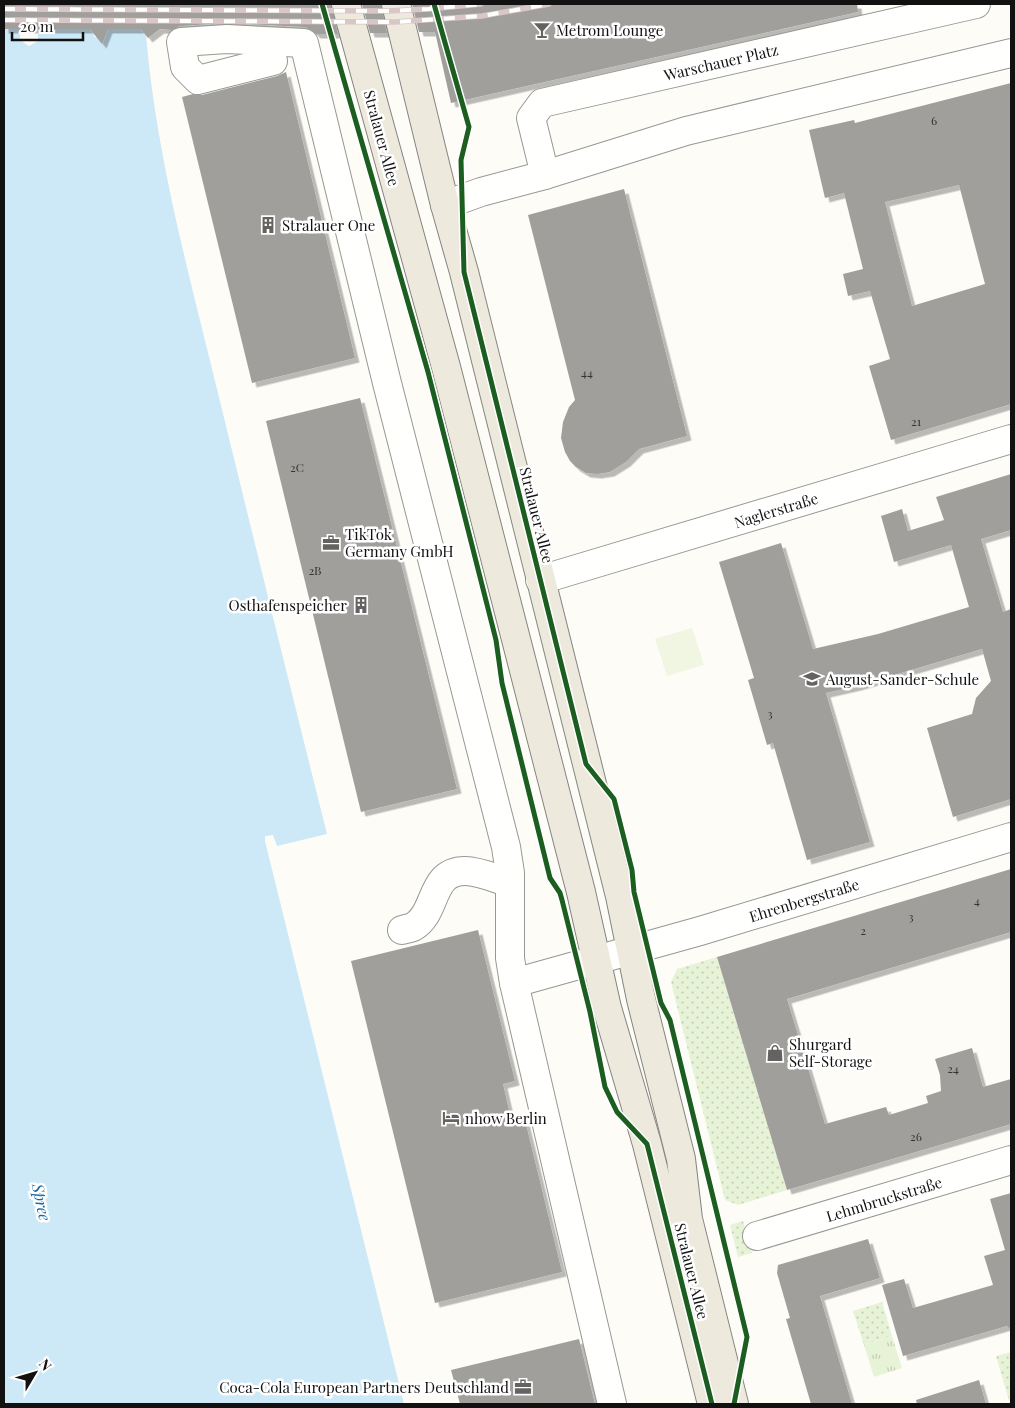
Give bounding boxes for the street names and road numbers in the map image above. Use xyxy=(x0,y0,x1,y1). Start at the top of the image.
street label: Warschauer Platz xyxy=(661,39,780,85)
street label: Stralauer Allee xyxy=(360,88,404,188)
street label: Stralauer Allee xyxy=(515,465,559,565)
street label: Naglerstraße xyxy=(732,488,820,532)
street label: Ehrenbergstraße xyxy=(747,874,861,926)
street label: Lehmbruckstraße xyxy=(823,1172,945,1226)
street label: Stralauer Allee xyxy=(670,1221,714,1321)

